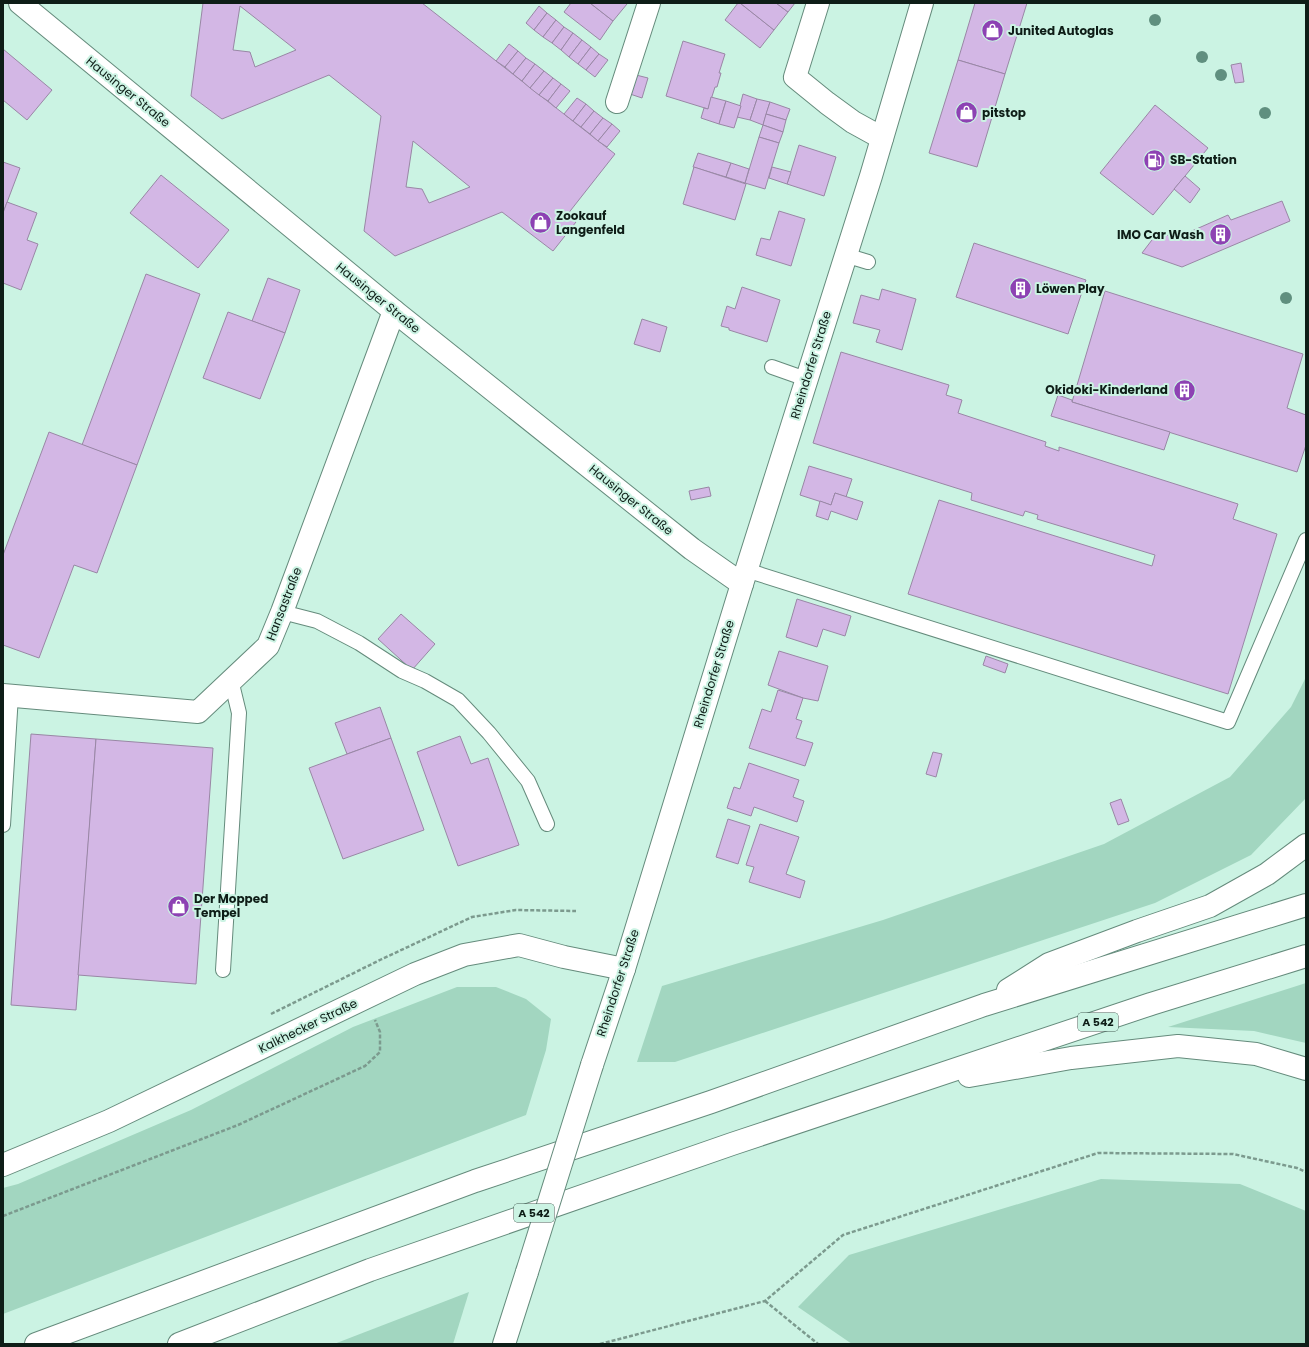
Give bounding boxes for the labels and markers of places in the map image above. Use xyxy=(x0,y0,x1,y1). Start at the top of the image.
shop icon: Junited Autoglas xyxy=(979,18,1005,44)
place label: Junited Autoglas xyxy=(1008,22,1114,39)
shop icon: pitstop xyxy=(954,100,980,126)
place label: pitstop xyxy=(982,104,1026,121)
fuel station icon: SB-Station xyxy=(1141,147,1167,173)
place label: SB-Station xyxy=(1170,151,1237,168)
place label: Zookauf Langenfeld xyxy=(556,207,625,238)
shop icon: Zookauf Langenfeld xyxy=(528,210,554,236)
building icon: IMO Car Wash xyxy=(1207,222,1233,248)
place label: IMO Car Wash xyxy=(1117,226,1204,243)
building icon: Löwen Play xyxy=(1008,276,1034,302)
place label: Löwen Play xyxy=(1036,280,1105,297)
building icon: Okidoki-Kinderland xyxy=(1171,377,1197,403)
place label: Okidoki-Kinderland xyxy=(1045,381,1168,398)
place label: Der Mopped Tempel xyxy=(194,890,268,921)
shop icon: Der Mopped Tempel xyxy=(165,893,191,919)

